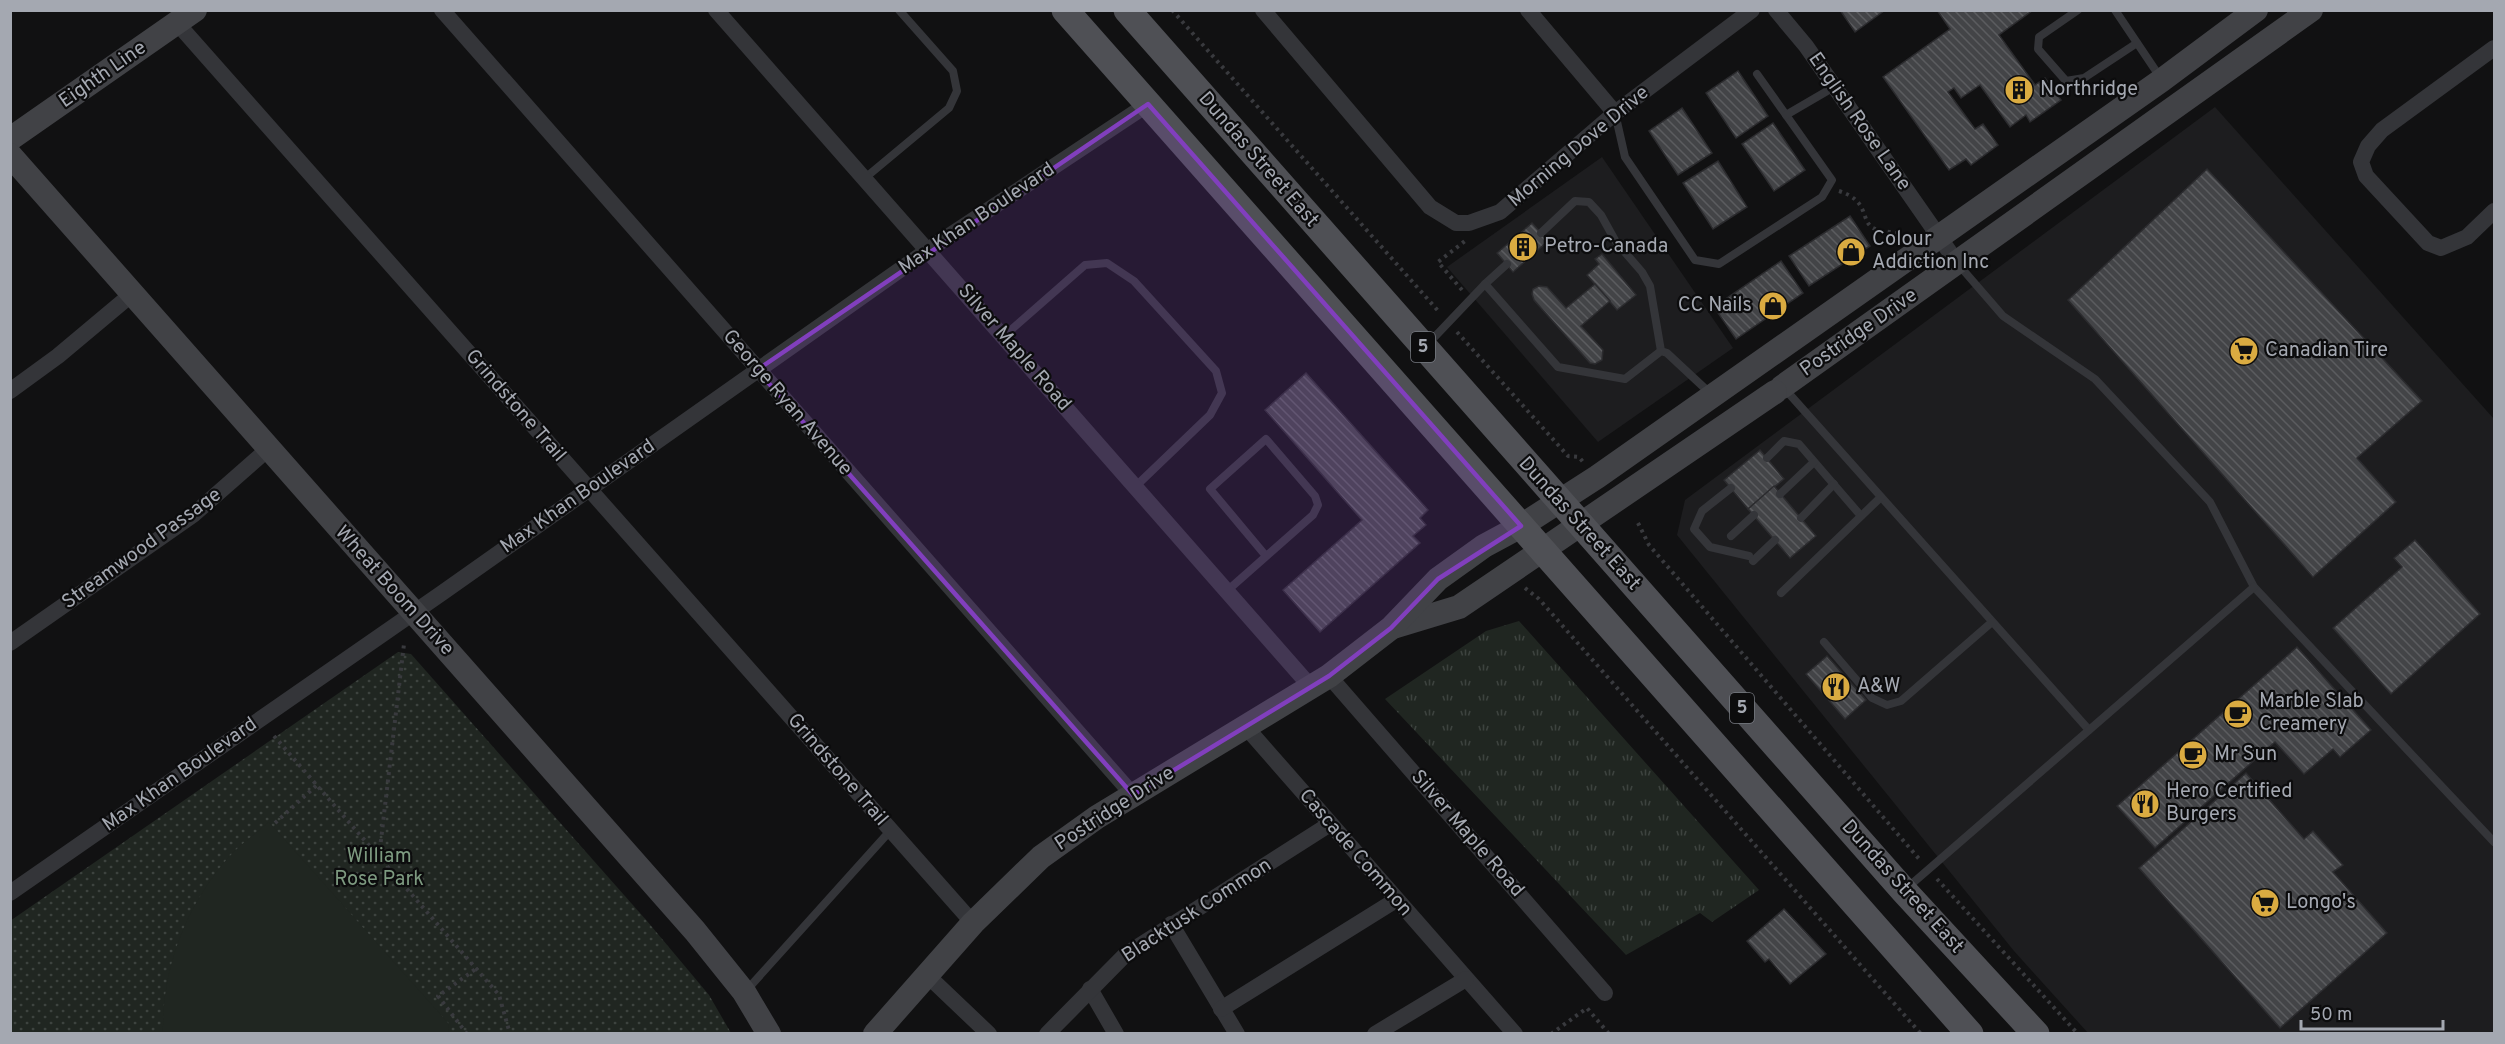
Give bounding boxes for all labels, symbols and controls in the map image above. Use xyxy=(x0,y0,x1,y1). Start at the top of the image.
street label: Eighth Line xyxy=(54,35,152,115)
street label: English Rose Lane xyxy=(1802,48,1916,196)
building icon: Northridge xyxy=(2003,74,2035,106)
place label: Northridge xyxy=(2040,77,2138,103)
street label: Morning Dove Drive xyxy=(1503,80,1655,214)
street label: Dundas Street East xyxy=(1192,87,1324,233)
street label: Max Khan Boulevard xyxy=(894,157,1060,281)
place label: Colour Addiction Inc xyxy=(1872,227,1989,276)
building icon: Petro-Canada xyxy=(1507,231,1539,263)
place label: Petro-Canada xyxy=(1544,234,1668,260)
shop icon: Colour Addiction Inc xyxy=(1835,236,1867,268)
street label: Silver Maple Road xyxy=(952,279,1076,417)
street label: Postridge Drive xyxy=(1795,283,1923,383)
shop icon: CC Nails xyxy=(1757,290,1789,322)
place label: CC Nails xyxy=(1678,293,1752,319)
street label: George Ryan Avenue xyxy=(716,324,858,482)
road number: 5 xyxy=(1411,332,1435,362)
supermarket icon: Canadian Tire xyxy=(2228,335,2260,367)
place label: Canadian Tire xyxy=(2265,338,2388,364)
street label: Grindstone Trail xyxy=(459,344,571,468)
street label: Max Khan Boulevard xyxy=(496,434,660,560)
street label: Dundas Street East xyxy=(1512,452,1646,596)
street label: Streamwood Passage xyxy=(57,482,227,616)
street label: Wheat Boom Drive xyxy=(329,520,459,662)
restaurant icon: A&W xyxy=(1820,671,1852,703)
place label: A&W xyxy=(1857,674,1901,700)
place label: Marble Slab Creamery xyxy=(2259,689,2364,738)
road number: 5 xyxy=(1730,693,1754,723)
cafe icon: Marble Slab Creamery xyxy=(2222,698,2254,730)
street label: Grindstone Trail xyxy=(781,708,893,832)
street label: Max Khan Boulevard xyxy=(98,712,262,838)
cafe icon: Mr Sun xyxy=(2177,739,2209,771)
place label: Mr Sun xyxy=(2214,742,2277,768)
street label: Postridge Drive xyxy=(1050,761,1180,857)
street label: Silver Maple Road xyxy=(1405,765,1529,903)
place label: Hero Certified Burgers xyxy=(2166,779,2293,828)
street label: Cascade Common xyxy=(1292,784,1418,922)
restaurant icon: Hero Certified Burgers xyxy=(2129,788,2161,820)
street label: Dundas Street East xyxy=(1835,815,1969,959)
park label: William Rose Park xyxy=(334,844,424,893)
street label: Blacktusk Common xyxy=(1117,853,1277,969)
supermarket icon: Longo's xyxy=(2249,887,2281,919)
place label: Longo's xyxy=(2286,890,2356,916)
scale bar xyxy=(2301,993,2444,1031)
text: 50 m xyxy=(2310,1004,2352,1027)

